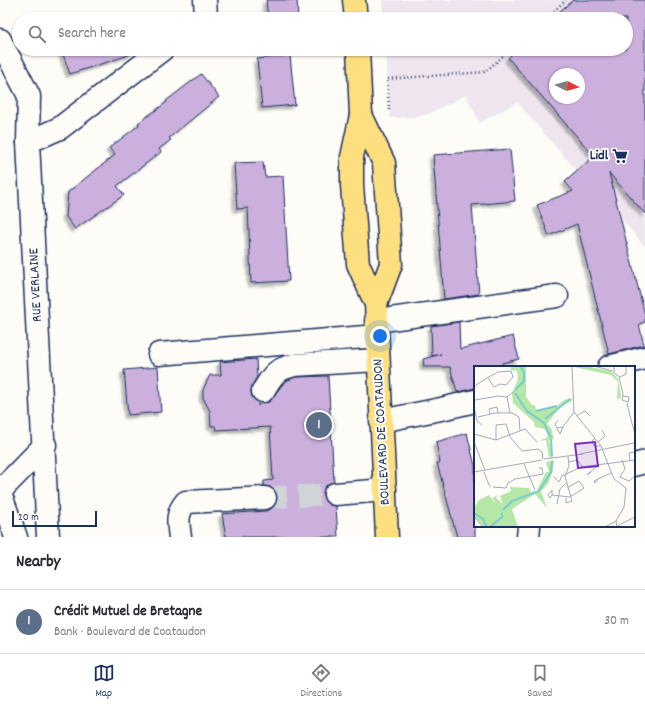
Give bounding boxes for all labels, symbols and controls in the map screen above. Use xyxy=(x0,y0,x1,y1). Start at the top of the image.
search box xyxy=(12,12,633,56)
icon: search xyxy=(26,23,48,45)
text: Search here xyxy=(58,23,126,45)
north arrow xyxy=(549,68,585,104)
place label: Lidl xyxy=(590,146,609,166)
supermarket icon: Lidl xyxy=(611,147,629,165)
street label: RUE VERLAINE xyxy=(24,247,48,322)
your location xyxy=(370,326,390,346)
street label: BOULEVARD DE COATAUDON xyxy=(368,358,396,506)
inset map xyxy=(474,366,635,527)
pin: 1 xyxy=(306,410,332,440)
scale bar xyxy=(12,509,97,528)
text: 20 m xyxy=(18,510,39,526)
text: Nearby xyxy=(16,551,60,575)
text: Crédit Mutuel de Bretagne xyxy=(54,601,202,623)
text: 1 xyxy=(28,612,30,631)
text: 30 m xyxy=(604,612,629,631)
text: Bank · Boulevard de Coataudon xyxy=(54,623,206,642)
tab: Map xyxy=(93,662,115,702)
tab: Directions xyxy=(300,662,342,702)
tab: Saved xyxy=(528,662,552,702)

